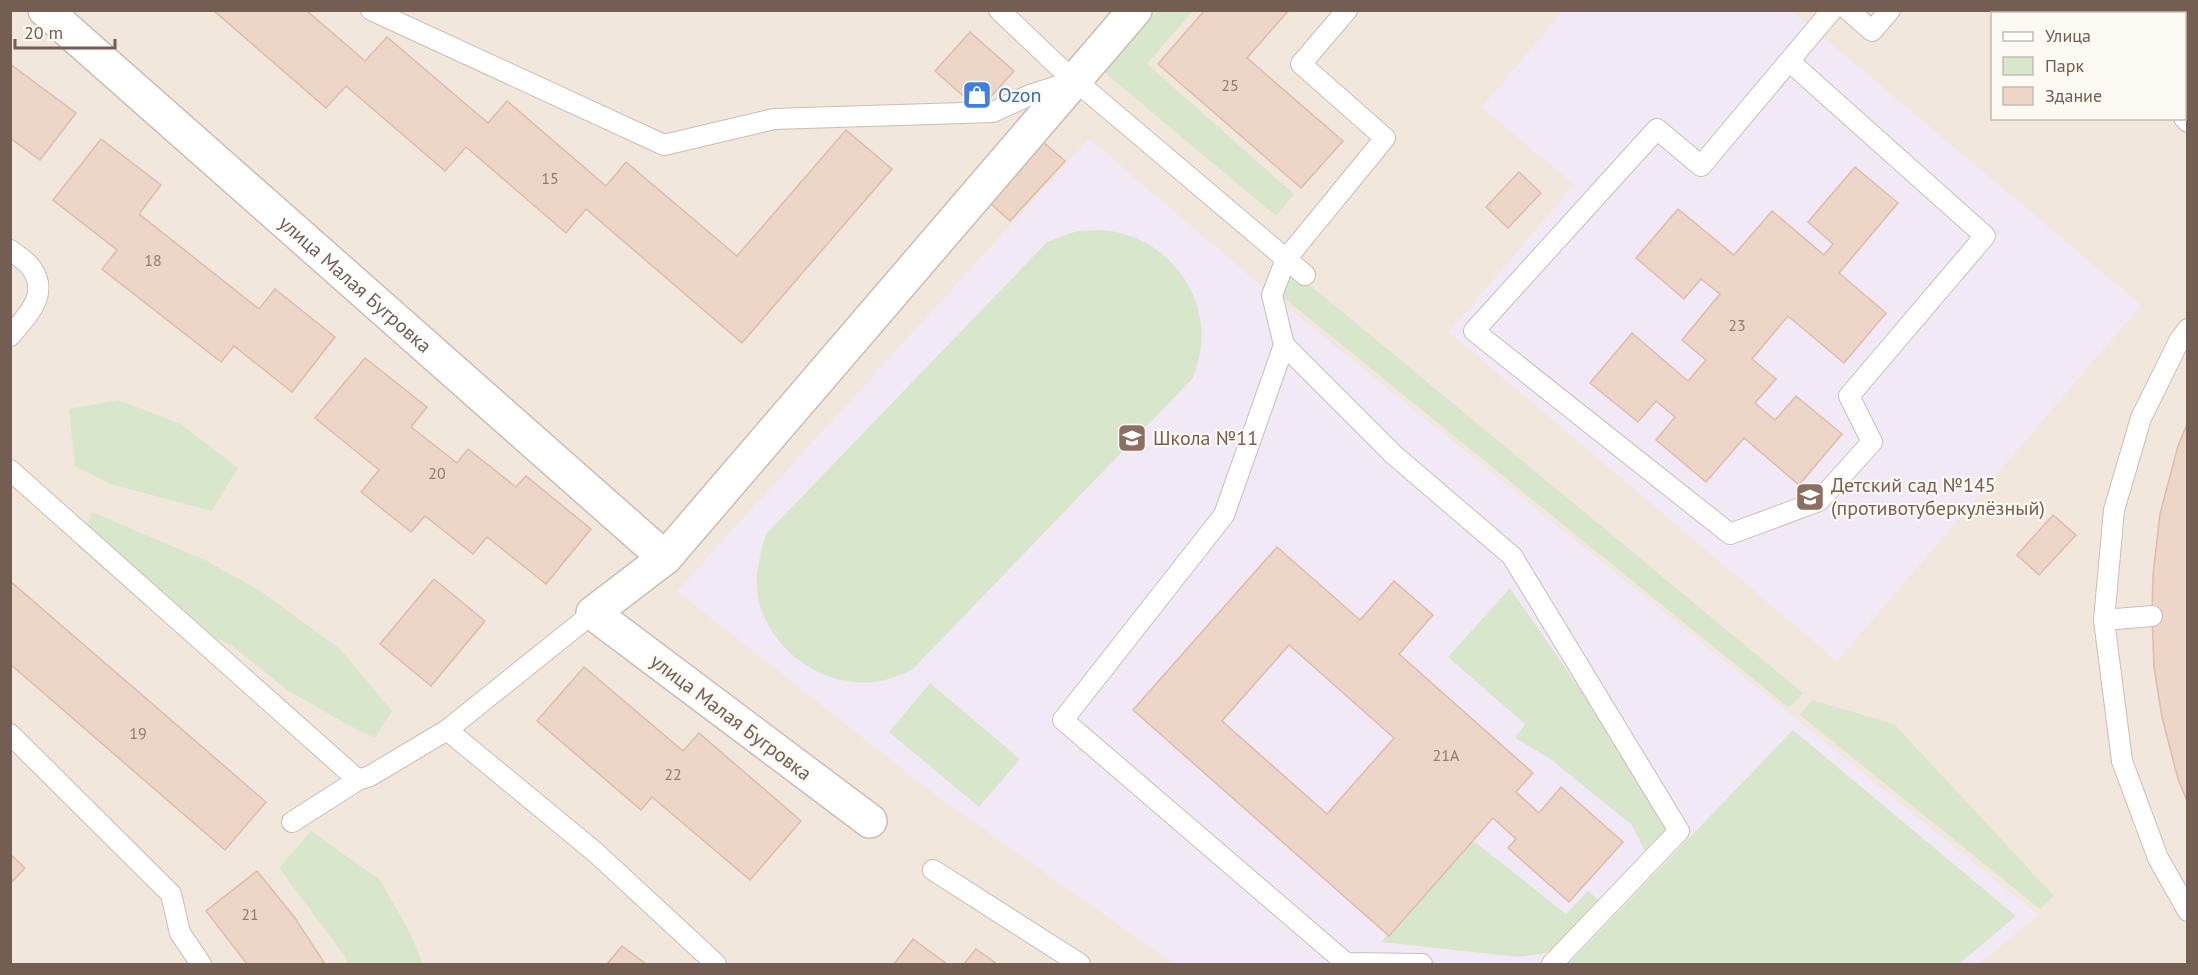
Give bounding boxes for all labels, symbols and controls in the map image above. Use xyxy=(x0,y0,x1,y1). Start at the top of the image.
scale bar xyxy=(15,12,116,50)
legend xyxy=(1991,12,2186,120)
text: 20 m xyxy=(24,21,63,44)
text: Улица xyxy=(2045,24,2091,47)
text: Парк xyxy=(2045,54,2085,77)
house number: 25 xyxy=(1221,75,1239,95)
shop icon: Ozon xyxy=(961,79,993,111)
place label: Ozon xyxy=(998,82,1042,108)
text: Здание xyxy=(2045,84,2102,107)
house number: 15 xyxy=(541,168,559,188)
street label: улица Малая Бугровка xyxy=(273,210,437,359)
house number: 18 xyxy=(144,250,162,270)
house number: 23 xyxy=(1728,315,1746,335)
school or university icon: Школа №11 xyxy=(1116,422,1148,454)
place label: Школа №11 xyxy=(1153,425,1258,451)
house number: 20 xyxy=(428,463,446,483)
place label: Детский сад №145 (противотуберкулёзный) xyxy=(1831,472,2045,521)
school or university icon: Детский сад №145 (противотуберкулёзный) xyxy=(1794,481,1826,513)
street label: улица Малая Бугровка xyxy=(645,648,817,786)
house number: 19 xyxy=(129,723,147,743)
house number: 21А xyxy=(1433,745,1460,765)
house number: 22 xyxy=(664,764,682,784)
house number: 21 xyxy=(241,904,259,924)

